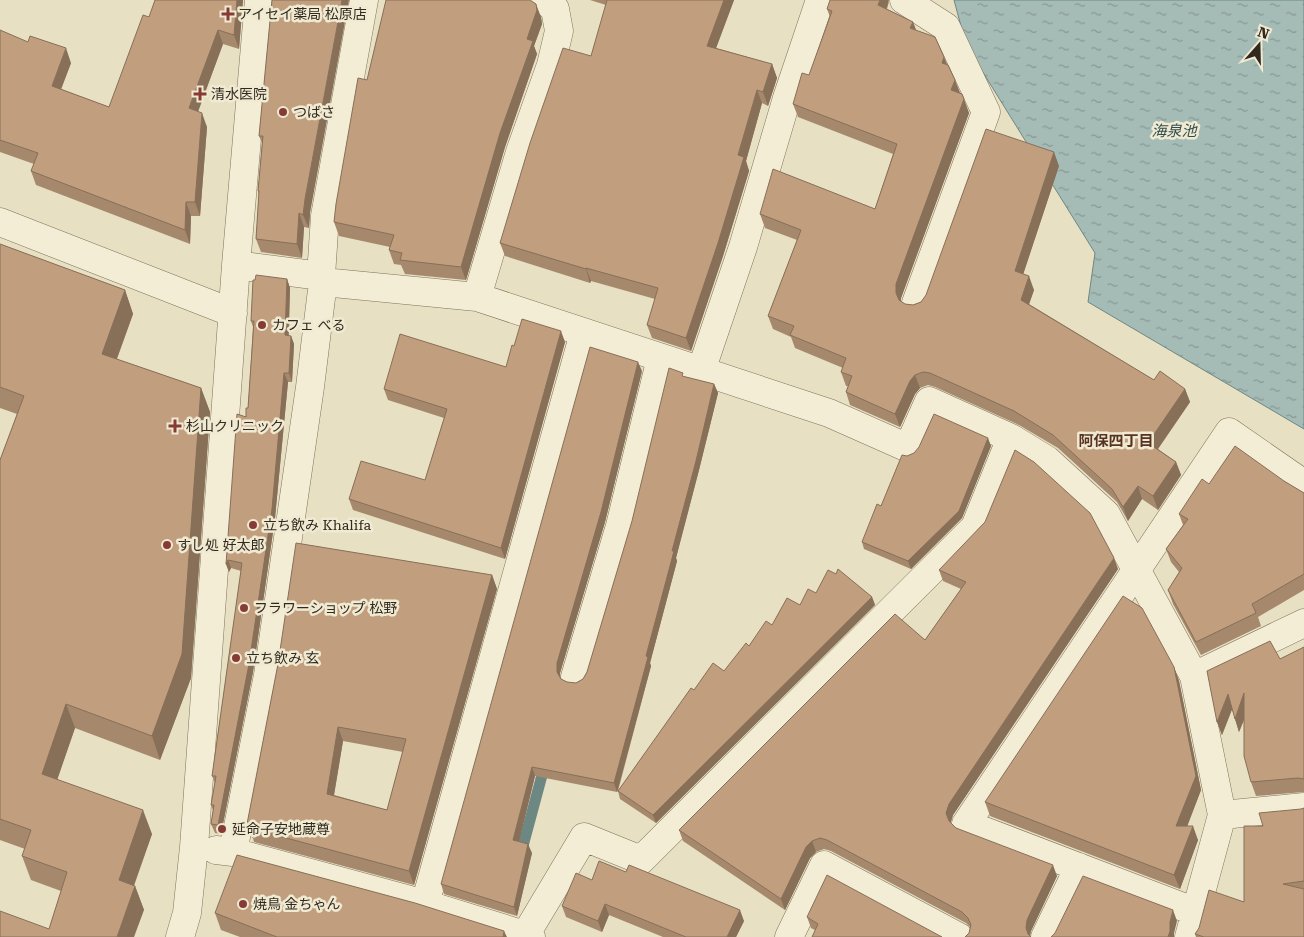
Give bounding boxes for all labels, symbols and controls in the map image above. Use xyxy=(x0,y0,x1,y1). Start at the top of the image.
place label: アイセイ薬局 松原店 xyxy=(238,6,367,22)
marker: アイセイ薬局 松原店 xyxy=(222,8,234,20)
north arrow xyxy=(1234,20,1284,70)
text: N xyxy=(1256,23,1271,42)
place label: 清水医院 xyxy=(211,86,267,102)
marker: 清水医院 xyxy=(193,87,207,101)
place label: つばさ xyxy=(293,104,335,120)
marker: つばさ xyxy=(277,106,289,118)
water label: 海泉池 xyxy=(1151,122,1198,140)
place label: カフェ べる xyxy=(272,317,346,333)
marker: カフェ べる xyxy=(256,319,268,331)
place label: 杉山クリニック xyxy=(186,418,284,434)
marker: 杉山クリニック xyxy=(168,419,182,433)
district label: 阿保四丁目 xyxy=(1078,432,1154,450)
place label: 立ち飲み Khalifa xyxy=(263,517,371,533)
marker: 立ち飲み Khalifa xyxy=(247,519,259,531)
place label: すし処 好太郎 xyxy=(177,537,265,553)
marker: すし処 好太郎 xyxy=(161,539,173,551)
place label: フラワーショップ 松野 xyxy=(254,600,397,616)
marker: フラワーショップ 松野 xyxy=(238,602,250,614)
place label: 立ち飲み 玄 xyxy=(246,650,320,666)
marker: 立ち飲み 玄 xyxy=(230,652,242,664)
place label: 延命子安地蔵尊 xyxy=(232,821,330,837)
marker: 延命子安地蔵尊 xyxy=(216,823,228,835)
place label: 焼鳥 金ちゃん xyxy=(253,896,341,912)
marker: 焼鳥 金ちゃん xyxy=(237,898,249,910)

